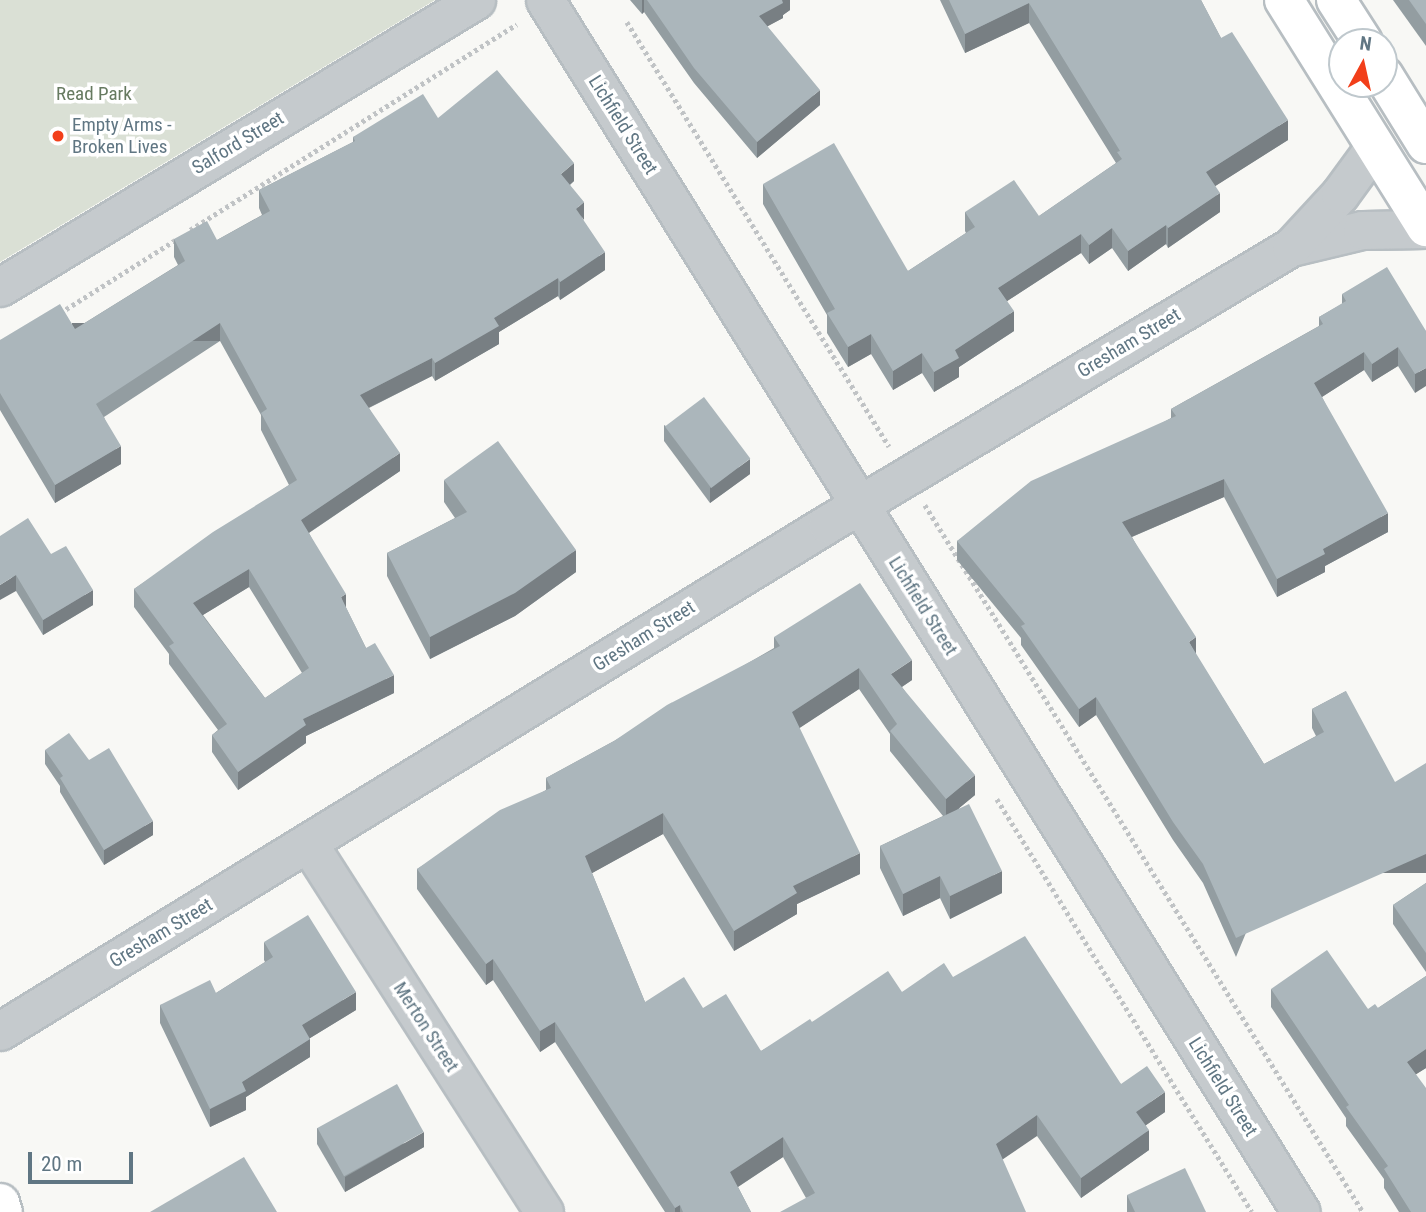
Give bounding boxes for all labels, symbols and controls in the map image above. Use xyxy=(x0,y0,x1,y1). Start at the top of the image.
north arrow xyxy=(1328,28,1398,98)
text: N xyxy=(1358,31,1373,56)
street label: Lichfield Street xyxy=(584,71,662,179)
park label: Read Park xyxy=(56,83,132,105)
street label: Salford Street xyxy=(188,107,288,179)
place label: Empty Arms - Broken Lives xyxy=(72,114,172,158)
marker: Empty Arms - Broken Lives xyxy=(50,128,66,144)
street label: Gresham Street xyxy=(1073,303,1185,383)
street label: Lichfield Street xyxy=(884,552,962,660)
street label: Gresham Street xyxy=(589,596,699,676)
street label: Gresham Street xyxy=(105,893,217,973)
street label: Merton Street xyxy=(389,978,463,1076)
street label: Lichfield Street xyxy=(1184,1033,1262,1141)
scale bar xyxy=(32,1138,136,1182)
text: 20 m xyxy=(41,1152,82,1176)

